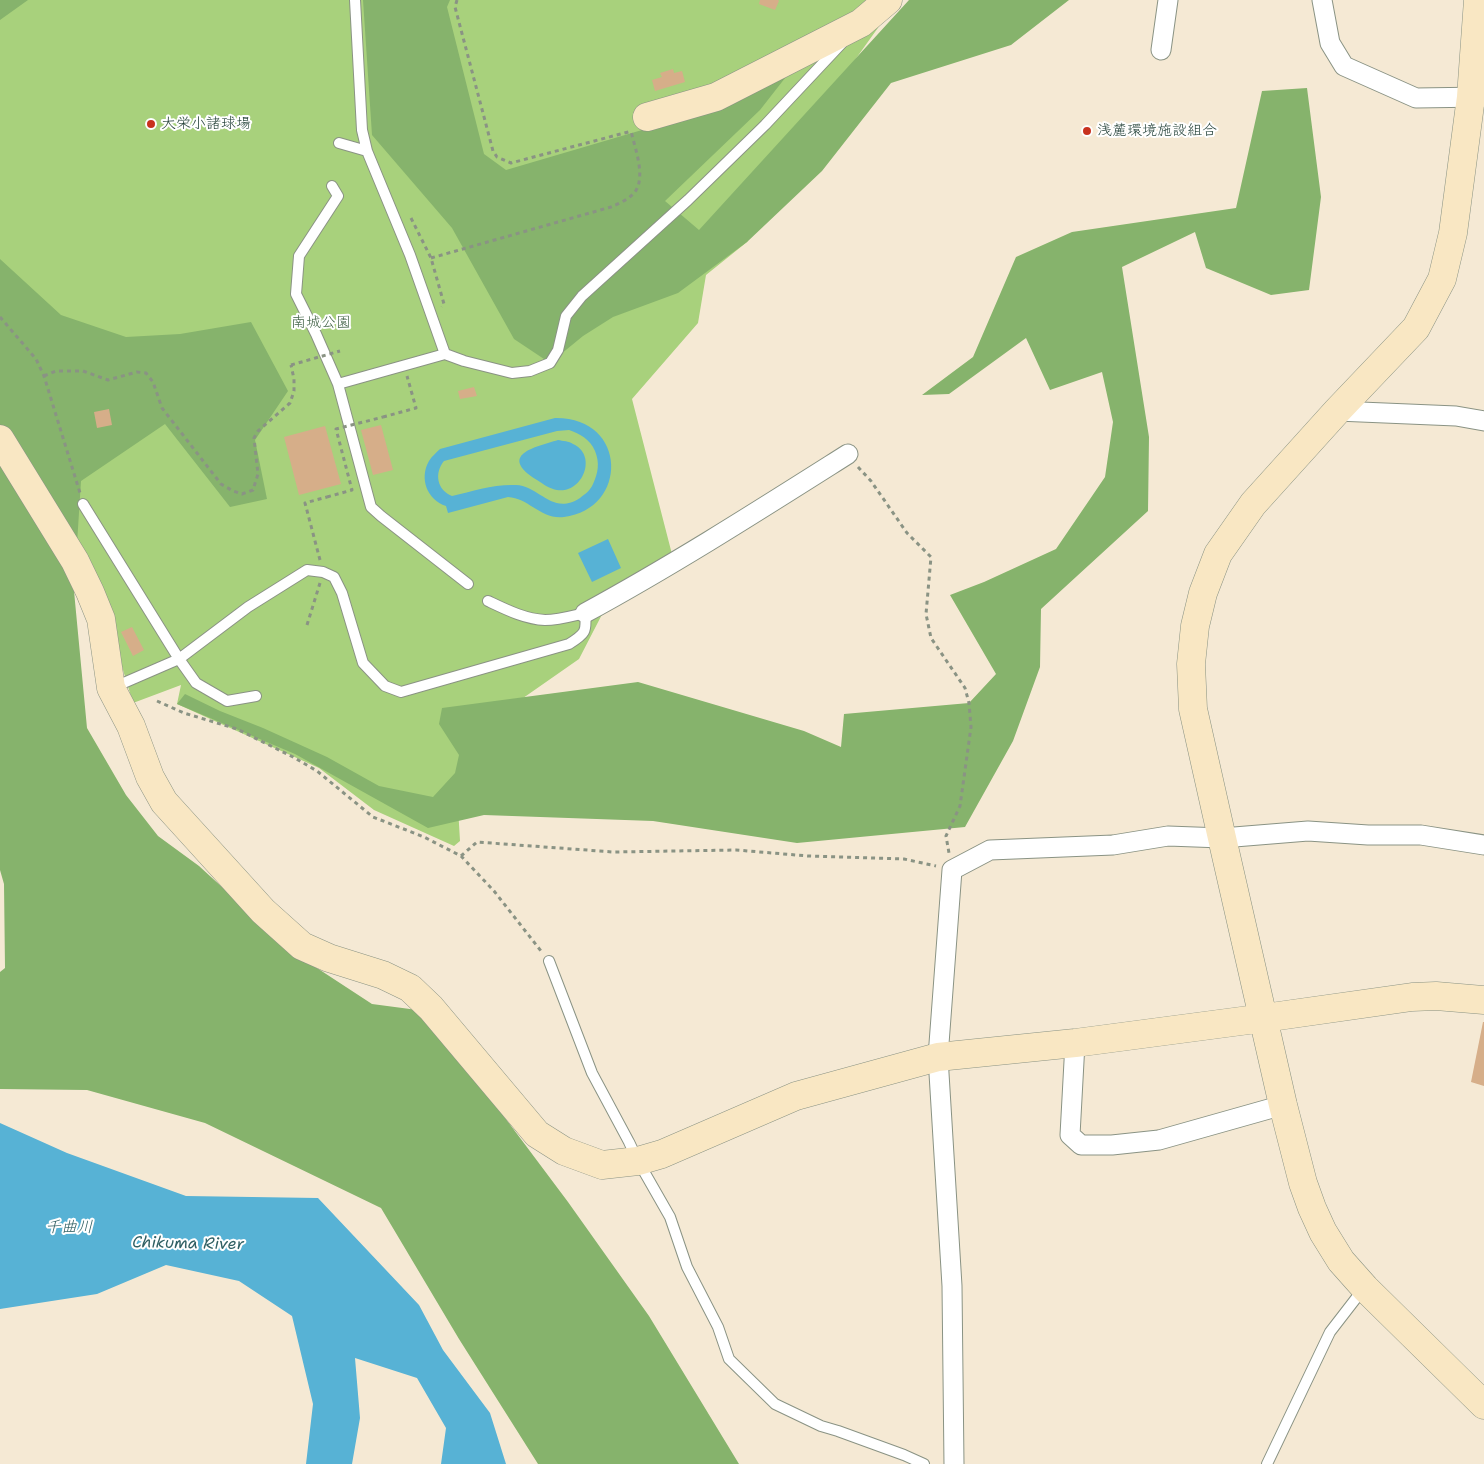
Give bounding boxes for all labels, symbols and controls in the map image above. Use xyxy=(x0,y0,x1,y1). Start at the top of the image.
place label: 大栄小諸球場 xyxy=(161,115,251,133)
marker: 大栄小諸球場 xyxy=(145,118,157,130)
place label: 浅麓環境施設組合 xyxy=(1097,122,1217,140)
marker: 浅麓環境施設組合 xyxy=(1081,125,1093,137)
park label: 南城公園 xyxy=(291,314,351,332)
water label: 千曲川 xyxy=(45,1218,93,1238)
water label: Chikuma River xyxy=(132,1233,244,1255)

